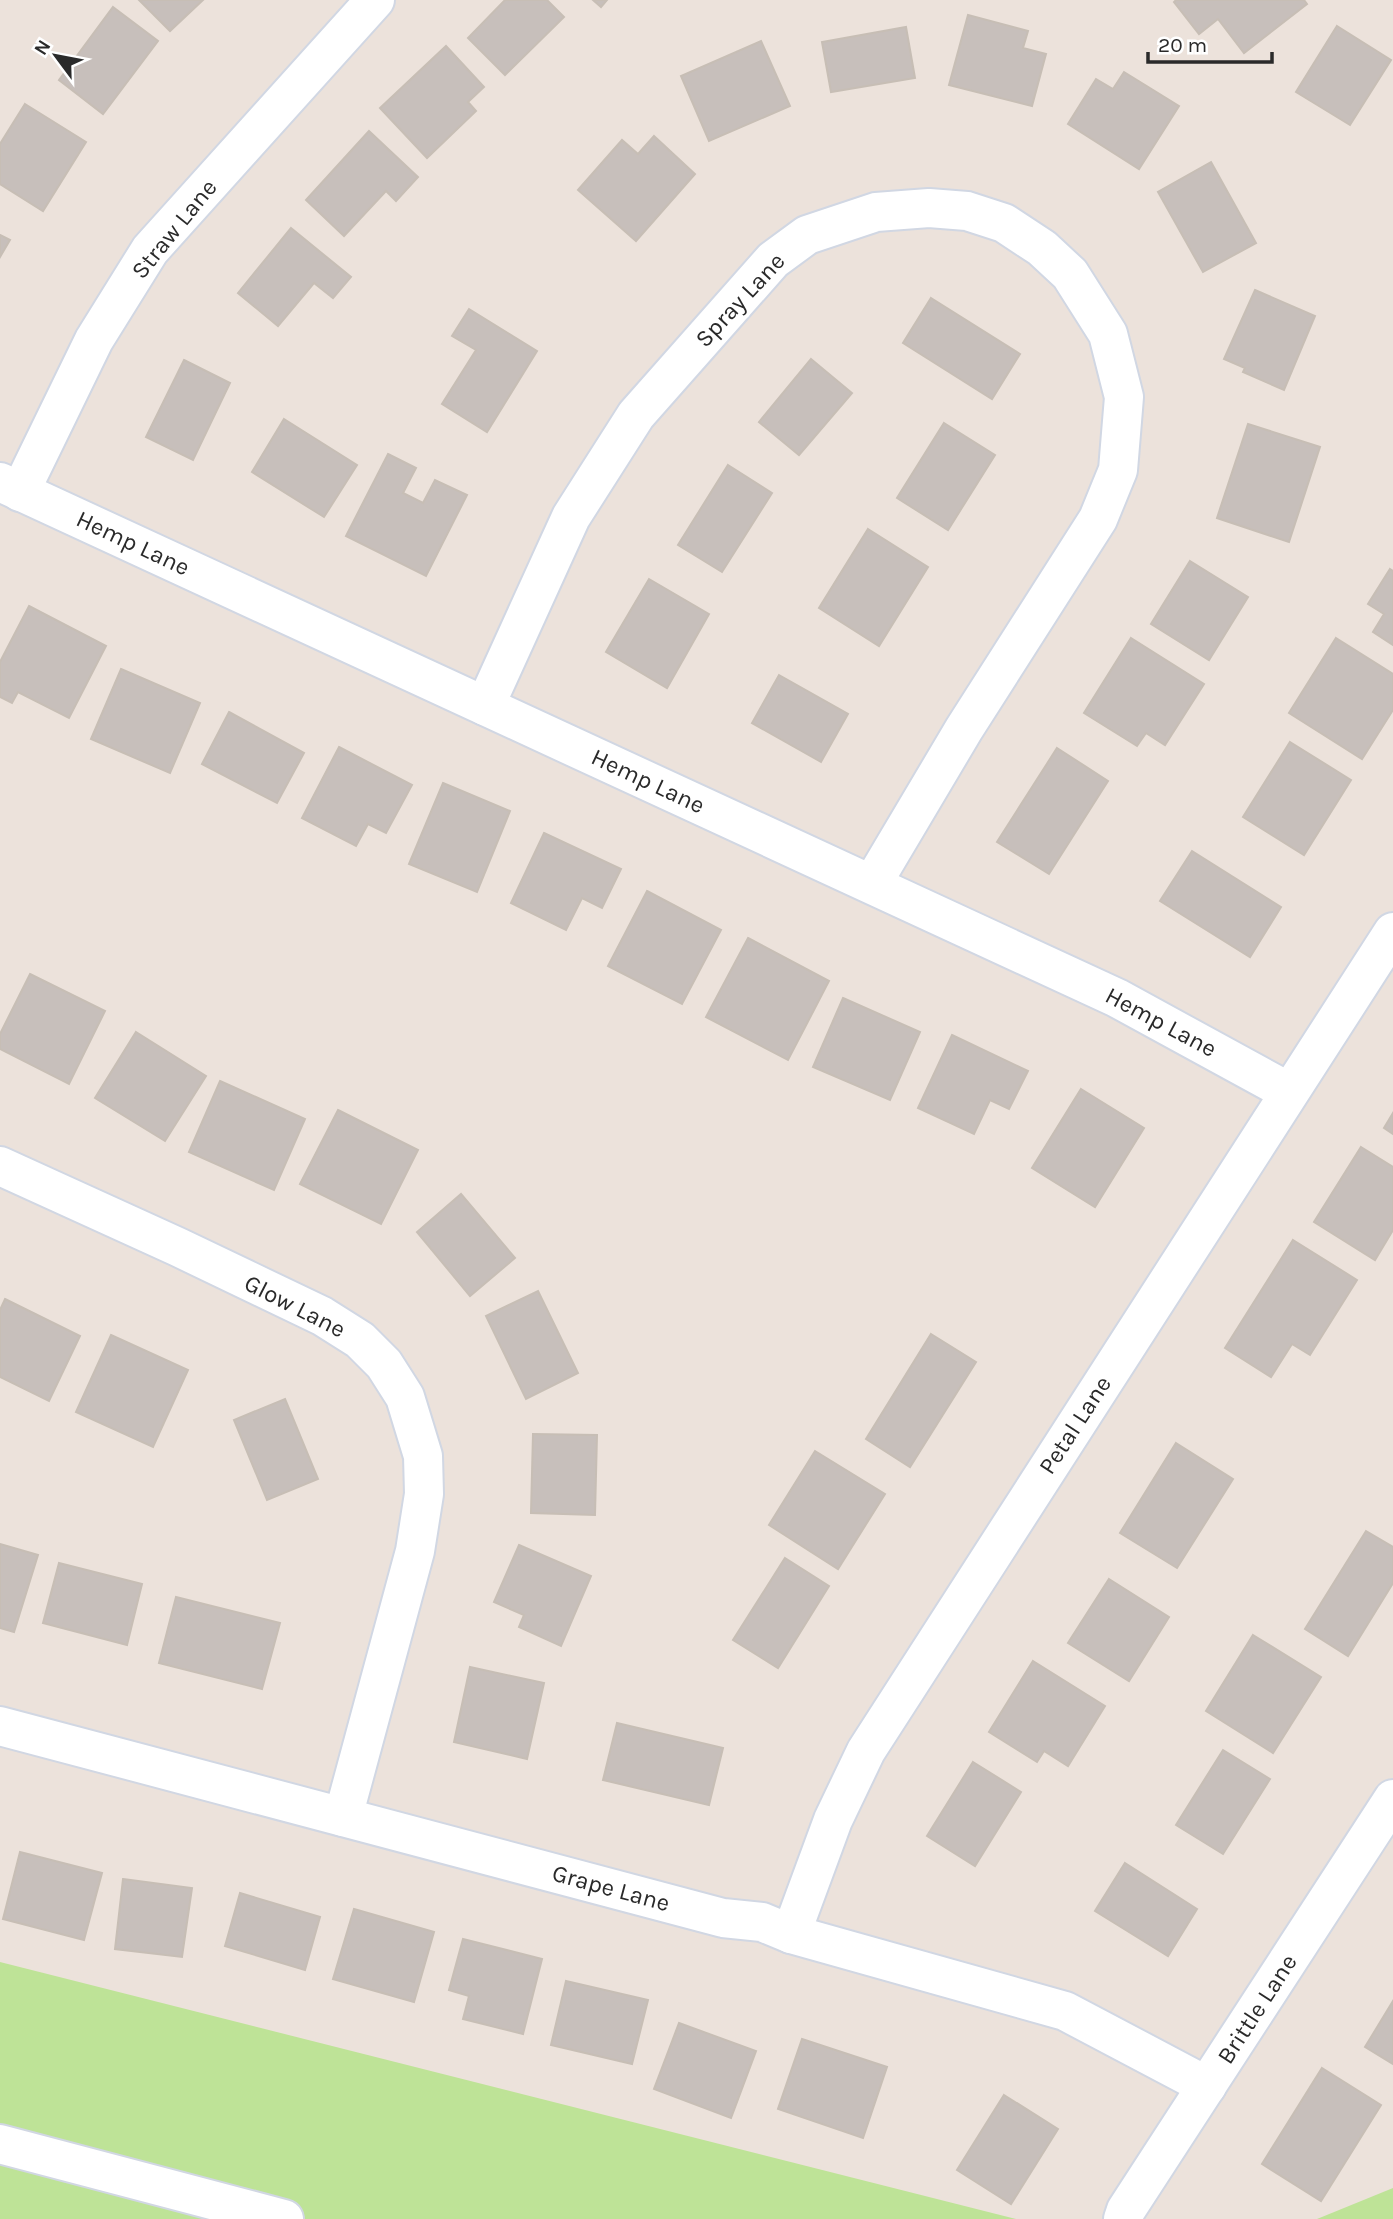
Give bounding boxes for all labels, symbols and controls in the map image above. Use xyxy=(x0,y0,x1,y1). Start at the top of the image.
north arrow xyxy=(21,21,91,91)
scale bar xyxy=(1148,21,1272,65)
text: 20 m xyxy=(1158,33,1207,57)
text: N xyxy=(29,36,55,59)
street label: Straw Lane xyxy=(125,174,223,284)
street label: Spray Lane xyxy=(689,247,791,353)
street label: Hemp Lane xyxy=(72,505,194,581)
street label: Hemp Lane xyxy=(587,743,709,819)
street label: Hemp Lane xyxy=(1101,981,1221,1063)
street label: Glow Lane xyxy=(240,1269,350,1343)
street label: Petal Lane xyxy=(1033,1371,1117,1479)
street label: Grape Lane xyxy=(549,1859,673,1917)
street label: Brittle Lane xyxy=(1211,1949,1303,2069)

